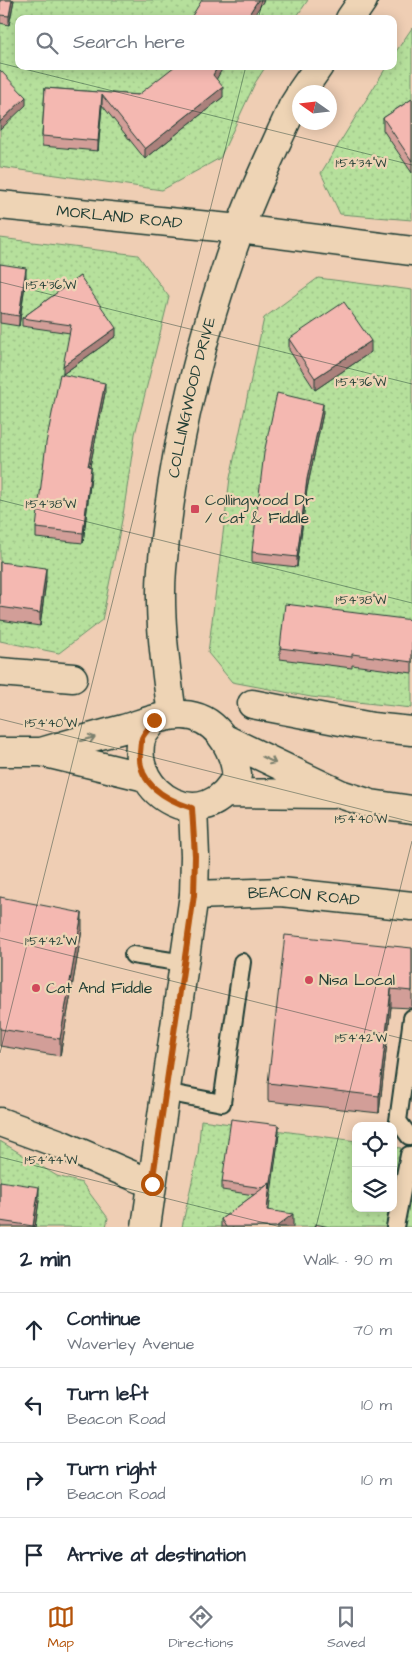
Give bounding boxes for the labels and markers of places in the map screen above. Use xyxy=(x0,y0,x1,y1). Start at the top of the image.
place label: Collingwood Dr / Cat & Fiddle xyxy=(205,489,314,529)
marker: Collingwood Dr / Cat & Fiddle xyxy=(189,503,201,515)
place label: Nisa Local xyxy=(319,969,395,991)
marker: Nisa Local xyxy=(303,974,315,986)
place label: Cat And Fiddle xyxy=(46,977,153,999)
marker: Cat And Fiddle xyxy=(30,982,42,994)

